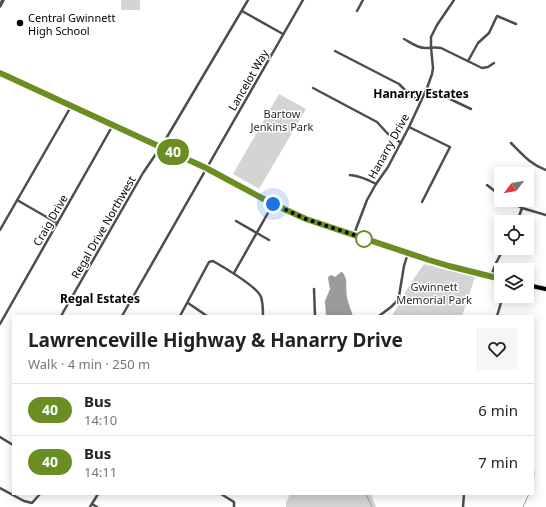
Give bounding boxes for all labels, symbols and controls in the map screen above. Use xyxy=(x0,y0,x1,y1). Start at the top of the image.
place label: Central Gwinnett High School xyxy=(28,10,115,38)
marker: Central Gwinnett High School xyxy=(15,18,25,28)
street label: Lancelot Way xyxy=(224,46,272,113)
district label: Hanarry Estates xyxy=(373,85,469,102)
park label: Bartow Jenkins Park xyxy=(250,106,314,134)
street label: Hanarry Drive xyxy=(364,111,412,181)
line badge: 40 xyxy=(155,139,191,165)
text: 40 xyxy=(165,142,181,161)
north arrow xyxy=(494,167,534,207)
map controls xyxy=(494,167,534,303)
street label: Regal Drive Northwest xyxy=(67,173,139,281)
street label: Craig Drive xyxy=(29,192,71,248)
your location xyxy=(263,194,283,214)
button: locate xyxy=(494,215,534,255)
unlabelled marker xyxy=(355,230,373,248)
button: layers xyxy=(494,263,534,303)
park label: Gwinnett Memorial Park xyxy=(396,279,472,307)
district label: Regal Estates xyxy=(60,290,140,307)
text: Lawrenceville Highway & Hanarry Drive xyxy=(28,327,403,353)
button: heart xyxy=(476,328,518,370)
text: Walk · 4 min · 250 m xyxy=(28,355,150,373)
text: Bus xyxy=(84,391,111,411)
text: 40 xyxy=(42,400,58,419)
text: 6 min xyxy=(478,400,518,420)
text: 14:10 xyxy=(84,411,117,429)
text: Bus xyxy=(84,443,111,463)
text: 40 xyxy=(42,452,58,471)
text: 7 min xyxy=(478,452,518,472)
text: 14:11 xyxy=(84,463,117,481)

